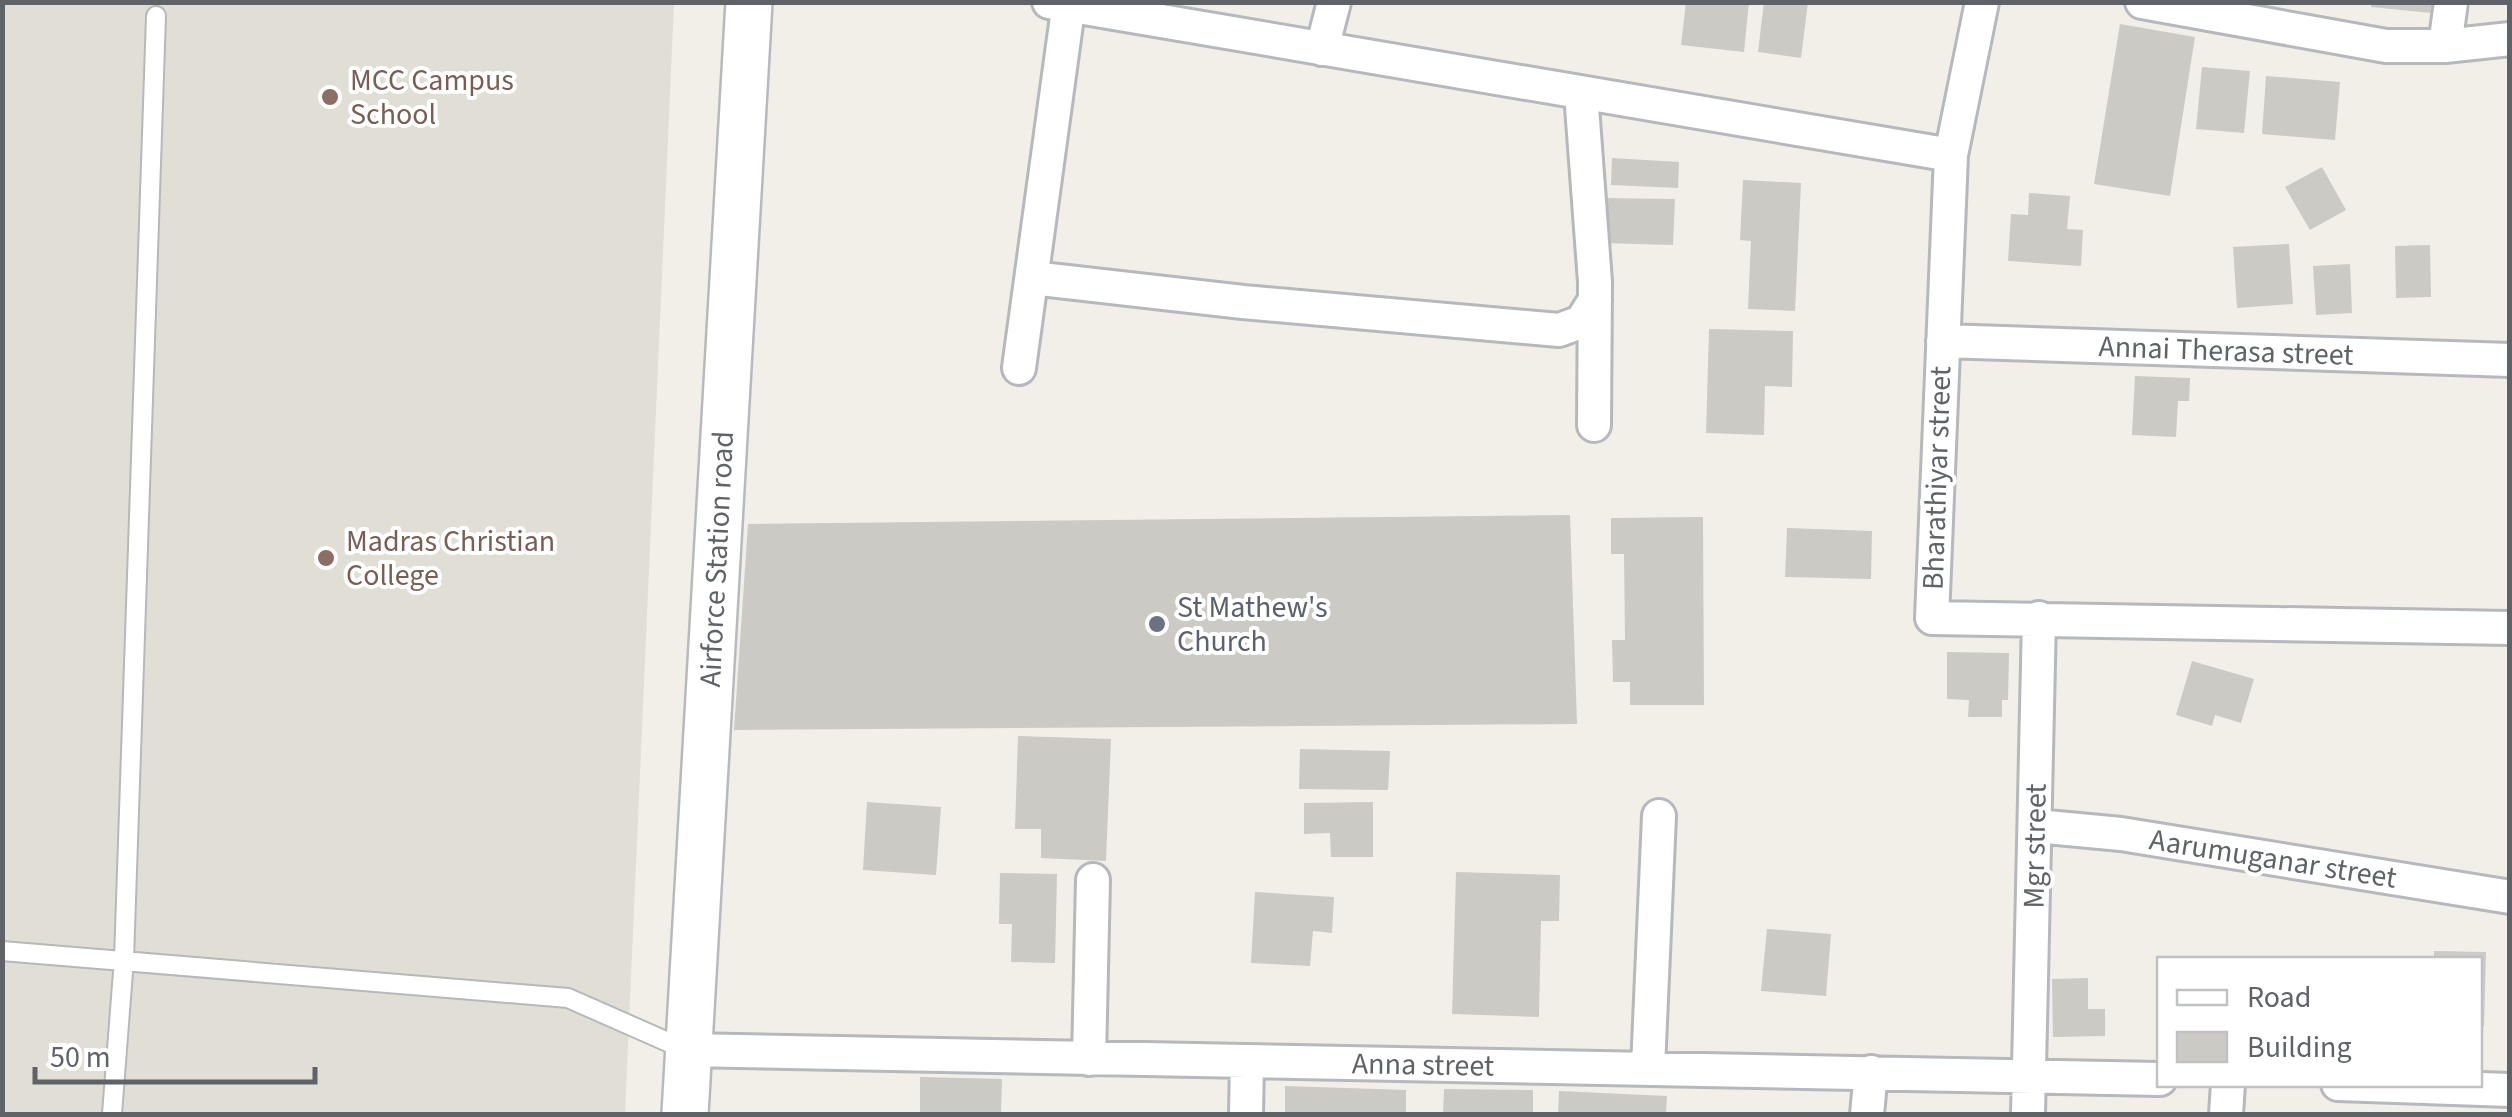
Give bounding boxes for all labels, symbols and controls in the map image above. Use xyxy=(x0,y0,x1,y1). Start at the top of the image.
place label: MCC Campus School xyxy=(350,59,514,136)
marker: MCC Campus School xyxy=(319,86,341,108)
street label: Annai Therasa street xyxy=(2098,325,2354,377)
street label: Bharathiyar street xyxy=(1912,365,1962,591)
street label: Airforce Station road xyxy=(689,430,745,688)
place label: Madras Christian College xyxy=(346,520,555,597)
marker: Madras Christian College xyxy=(315,547,337,569)
place label: St Mathew's Church xyxy=(1177,586,1327,663)
marker: St Mathew's Church xyxy=(1146,613,1168,635)
street label: Mgr street xyxy=(2012,783,2058,909)
street label: Aarumuganar street xyxy=(2146,818,2400,900)
legend xyxy=(2157,957,2482,1087)
text: Road xyxy=(2247,976,2311,1019)
scale bar xyxy=(35,1022,315,1084)
text: Building xyxy=(2247,1026,2352,1069)
text: 50 m xyxy=(50,1036,111,1079)
street label: Anna street xyxy=(1352,1042,1494,1088)

